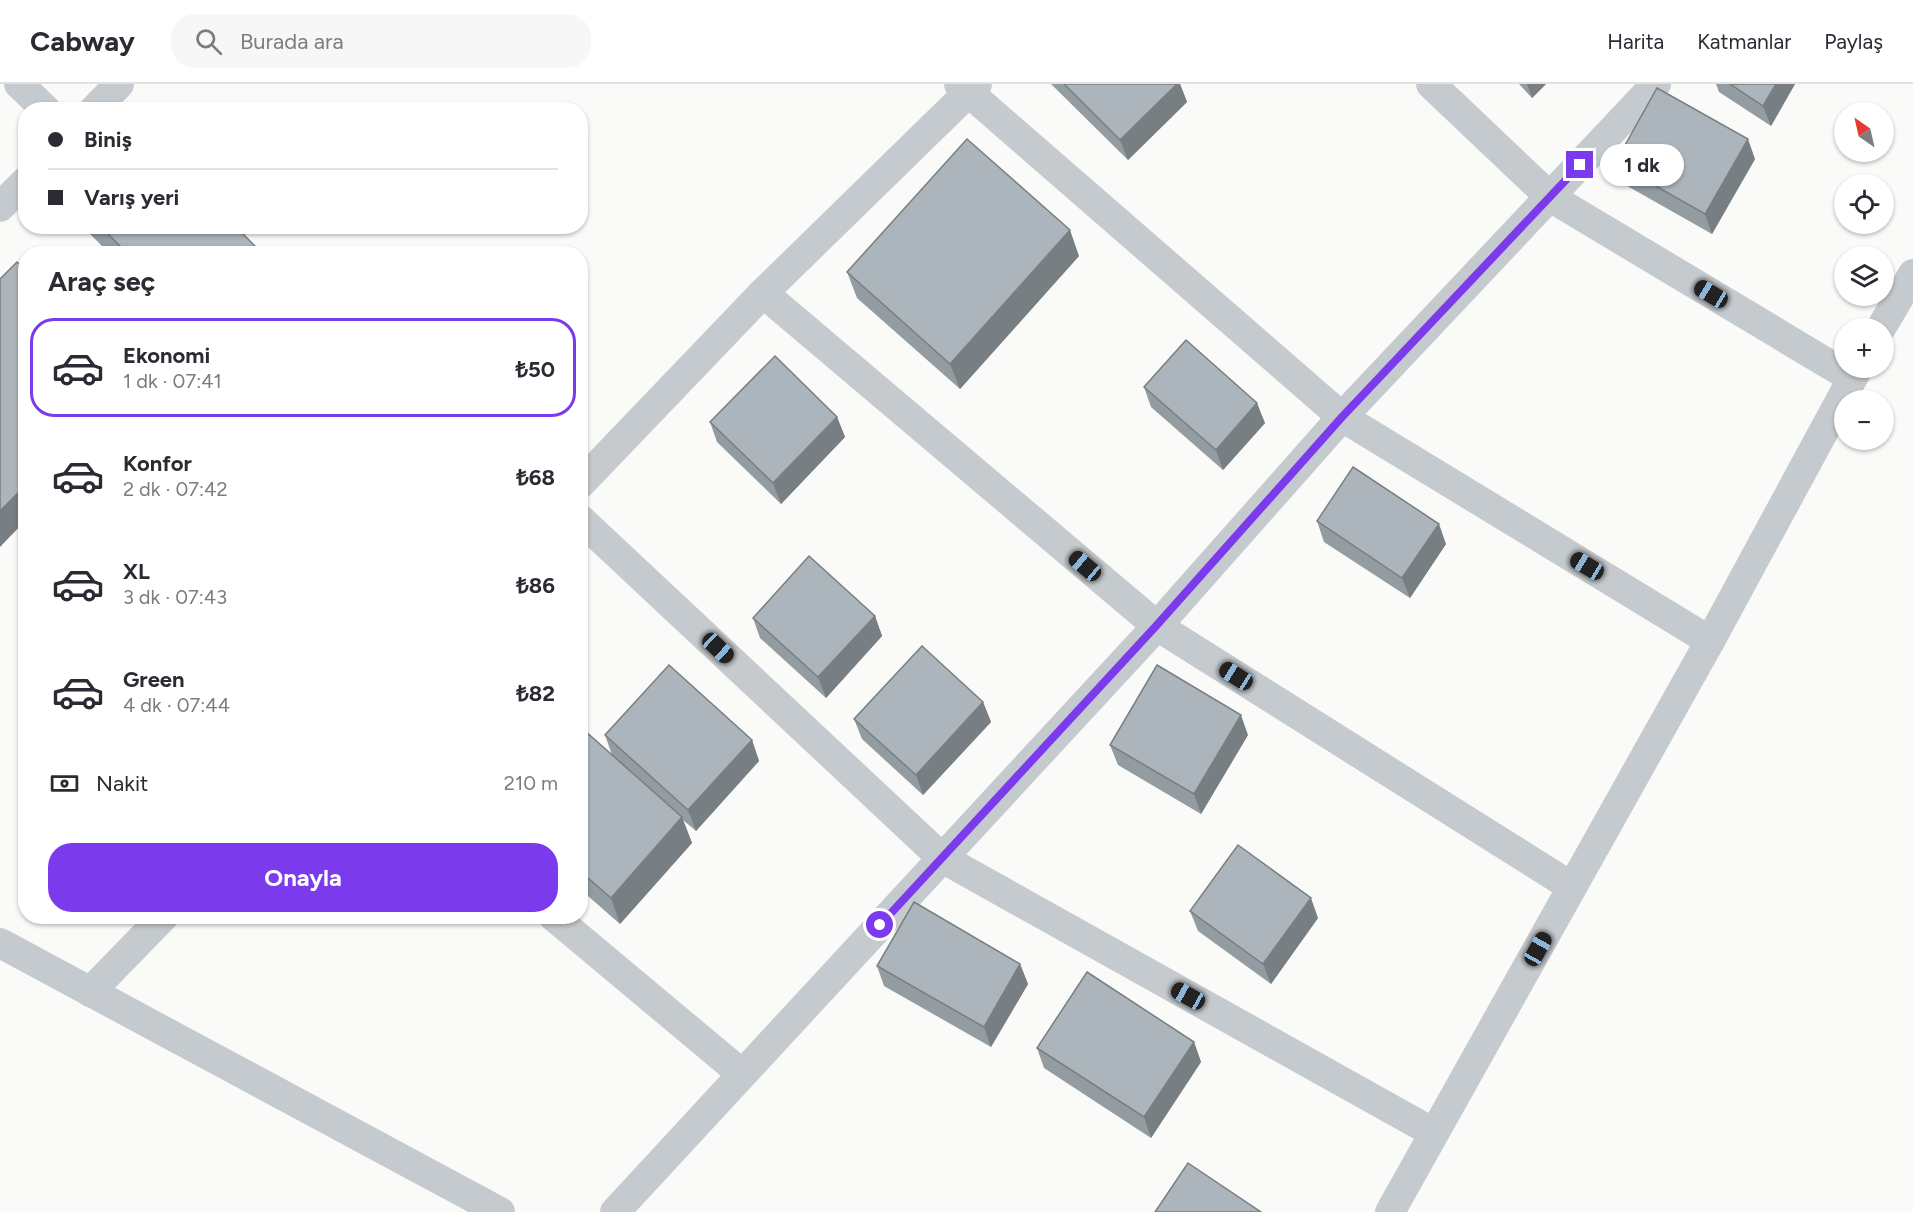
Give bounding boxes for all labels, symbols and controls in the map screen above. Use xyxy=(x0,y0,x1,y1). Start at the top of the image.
search box xyxy=(171,14,591,68)
text: Cabway xyxy=(30,24,135,58)
icon: search xyxy=(192,25,225,58)
text: Burada ara xyxy=(240,28,344,55)
text: Harita xyxy=(1607,29,1664,54)
text: Katmanlar xyxy=(1697,29,1791,54)
text: Paylaş xyxy=(1824,29,1883,54)
north arrow xyxy=(1834,102,1894,162)
map controls xyxy=(1834,102,1894,450)
text: Biniş xyxy=(84,126,132,153)
callout: 1 dk xyxy=(1601,144,1685,186)
route end xyxy=(1566,151,1593,178)
text: 1 dk xyxy=(1624,153,1660,177)
button: locate xyxy=(1834,174,1894,234)
text: Varış yeri xyxy=(84,184,179,211)
button: layers xyxy=(1834,246,1894,306)
text: Araç seç xyxy=(48,265,155,298)
car xyxy=(1691,277,1731,311)
button: + xyxy=(1834,318,1894,378)
icon: car xyxy=(51,341,105,395)
text: Ekonomi xyxy=(123,342,210,369)
text: ₺50 xyxy=(515,356,555,383)
text: 1 dk · 07:41 xyxy=(123,369,222,393)
button: − xyxy=(1834,390,1894,450)
icon: car xyxy=(51,449,105,503)
text: Konfor xyxy=(123,450,192,477)
text: ₺68 xyxy=(516,464,555,491)
text: 2 dk · 07:42 xyxy=(123,477,228,501)
car xyxy=(1065,548,1105,584)
car xyxy=(1567,549,1607,583)
icon: car xyxy=(51,557,105,611)
text: XL xyxy=(123,558,150,585)
text: ₺86 xyxy=(516,572,555,599)
text: 3 dk · 07:43 xyxy=(123,585,227,609)
car xyxy=(699,629,737,667)
car xyxy=(1216,659,1256,693)
icon: car xyxy=(51,665,105,719)
text: Green xyxy=(123,666,185,693)
text: ₺82 xyxy=(516,680,555,707)
text: 4 dk · 07:44 xyxy=(123,693,230,717)
icon: cash xyxy=(48,767,81,800)
text: Nakit xyxy=(96,770,148,797)
text: 210 m xyxy=(504,771,558,795)
button: Onayla xyxy=(48,843,558,912)
route start xyxy=(866,911,893,938)
car xyxy=(1521,929,1555,969)
car xyxy=(1168,979,1208,1013)

